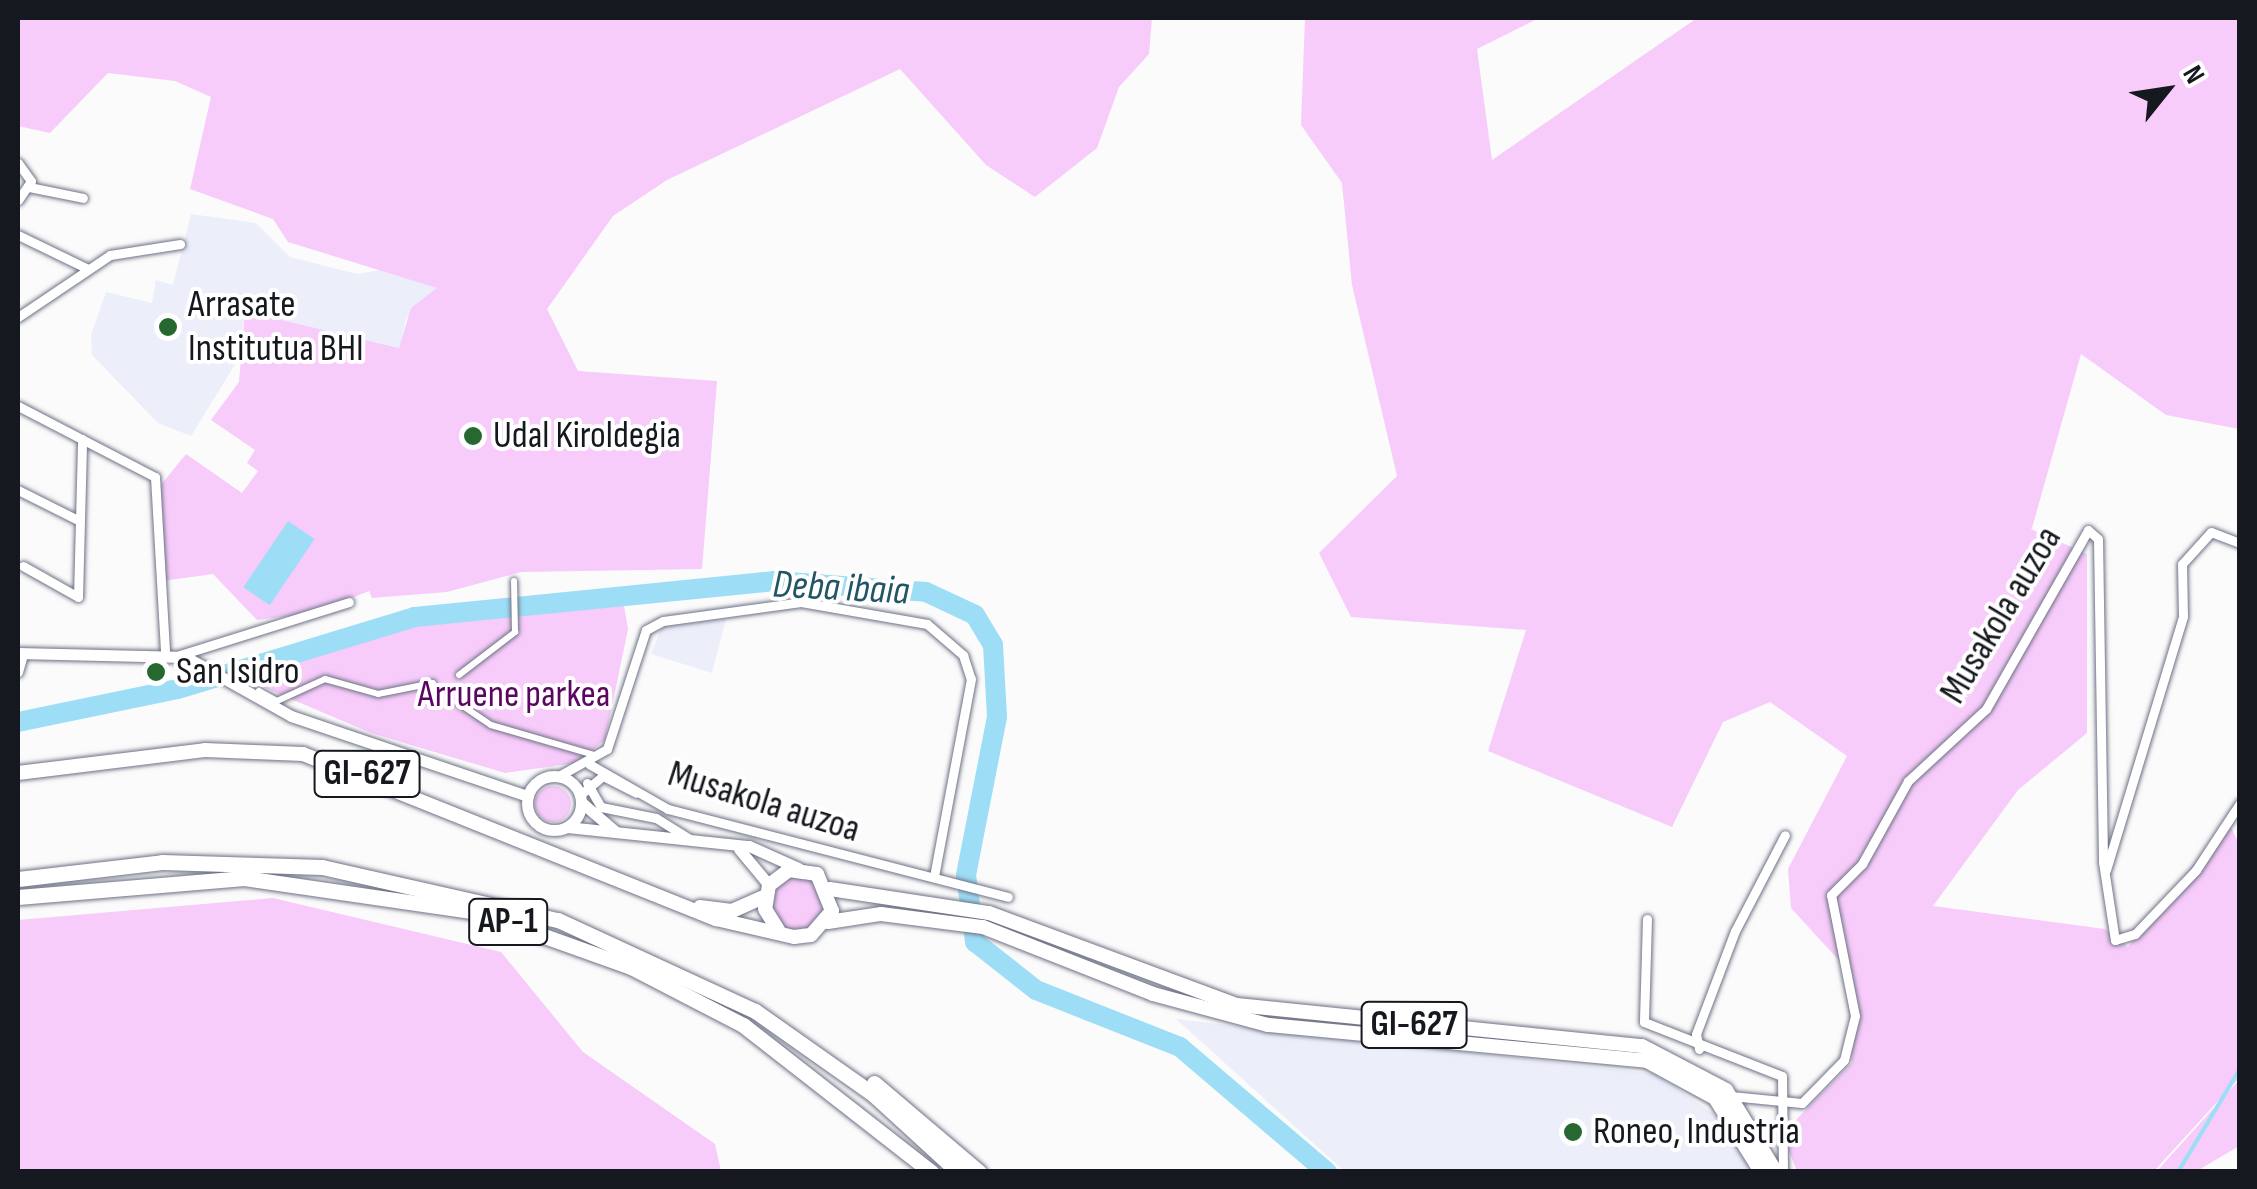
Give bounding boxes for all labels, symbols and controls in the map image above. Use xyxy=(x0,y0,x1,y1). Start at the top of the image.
north arrow xyxy=(2117,40,2217,140)
text: N xyxy=(2175,60,2211,89)
place label: Arrasate Institutua BHI xyxy=(188,282,364,372)
marker: Arrasate Institutua BHI xyxy=(157,316,179,338)
place label: Udal Kiroldegia xyxy=(493,413,681,459)
marker: Udal Kiroldegia xyxy=(462,425,484,447)
street label: Musakola auzoa xyxy=(1930,518,2072,712)
water label: Deba ibaia xyxy=(771,560,911,616)
place label: San Isidro xyxy=(176,649,299,695)
marker: San Isidro xyxy=(145,661,167,683)
park label: Arruene parkea xyxy=(418,672,610,718)
road number: GI-627 xyxy=(312,744,422,804)
street label: Musakola auzoa xyxy=(663,751,865,853)
road number: AP-1 xyxy=(468,892,548,952)
road number: GI-627 xyxy=(1359,995,1469,1055)
place label: Roneo, Industria xyxy=(1593,1109,1800,1155)
marker: Roneo, Industria xyxy=(1562,1121,1584,1143)

